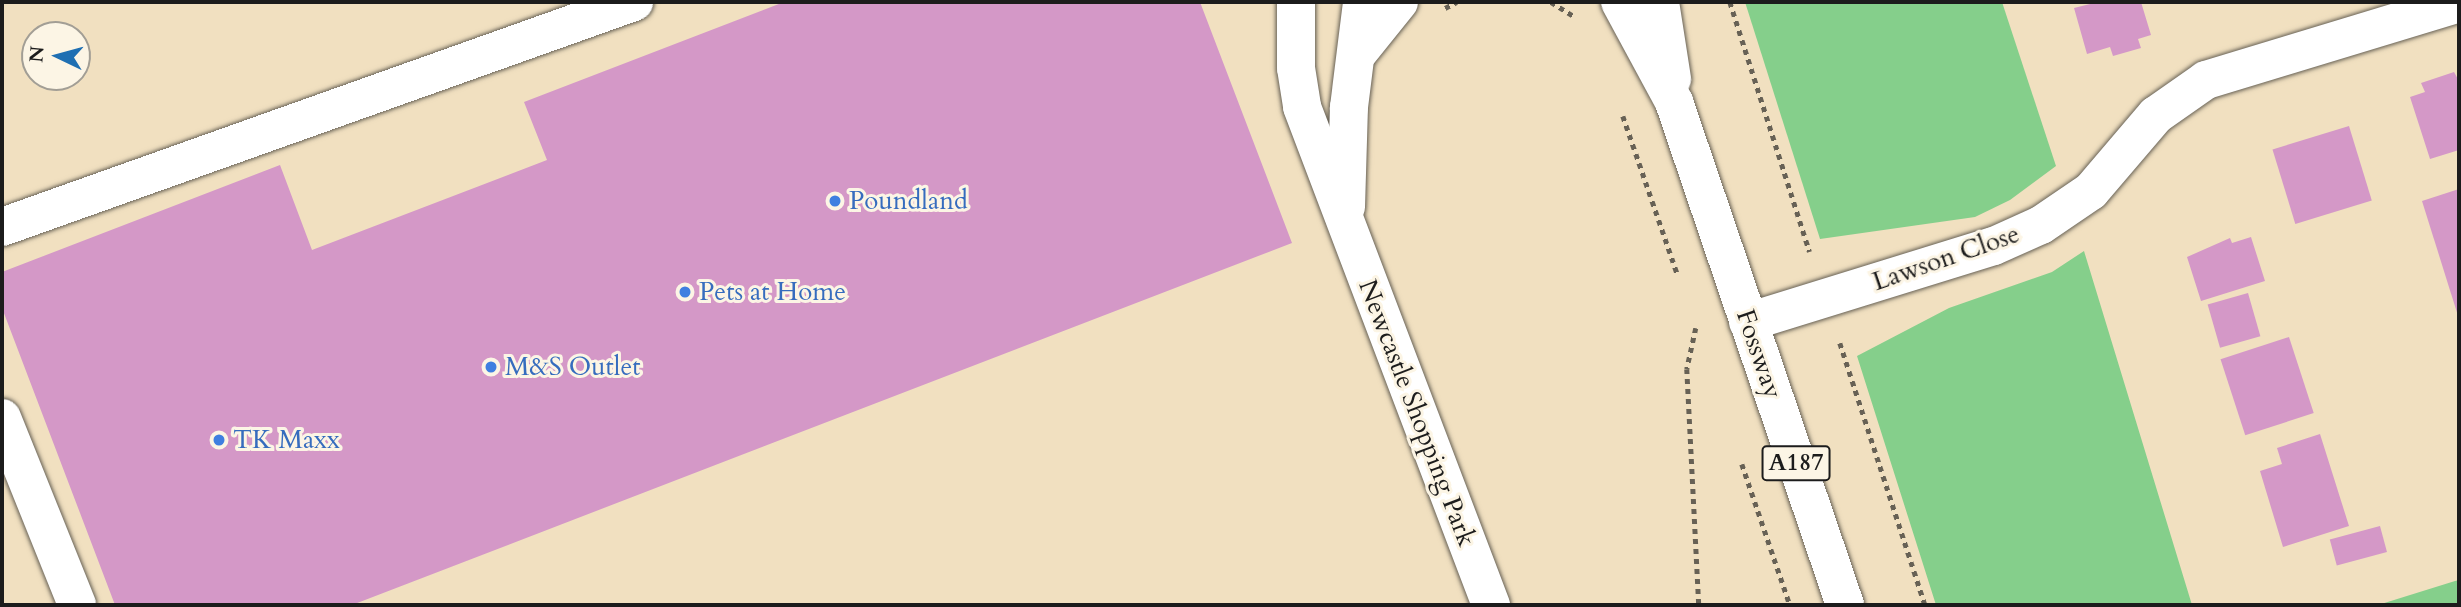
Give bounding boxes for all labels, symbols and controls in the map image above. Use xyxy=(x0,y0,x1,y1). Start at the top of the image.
north arrow xyxy=(21,21,91,91)
text: N xyxy=(23,45,51,64)
place label: Poundland xyxy=(849,185,968,217)
marker: Poundland xyxy=(827,193,843,209)
street label: Lawson Close xyxy=(1868,218,2024,298)
street label: Newcastle Shopping Park xyxy=(1352,275,1482,551)
place label: Pets at Home xyxy=(699,276,846,308)
marker: Pets at Home xyxy=(677,284,693,300)
street label: Fossway xyxy=(1729,305,1789,403)
place label: M&S Outlet xyxy=(505,351,640,383)
marker: M&S Outlet xyxy=(483,359,499,375)
place label: TK Maxx xyxy=(233,424,340,456)
marker: TK Maxx xyxy=(211,432,227,448)
road number: A187 xyxy=(1761,442,1831,484)

